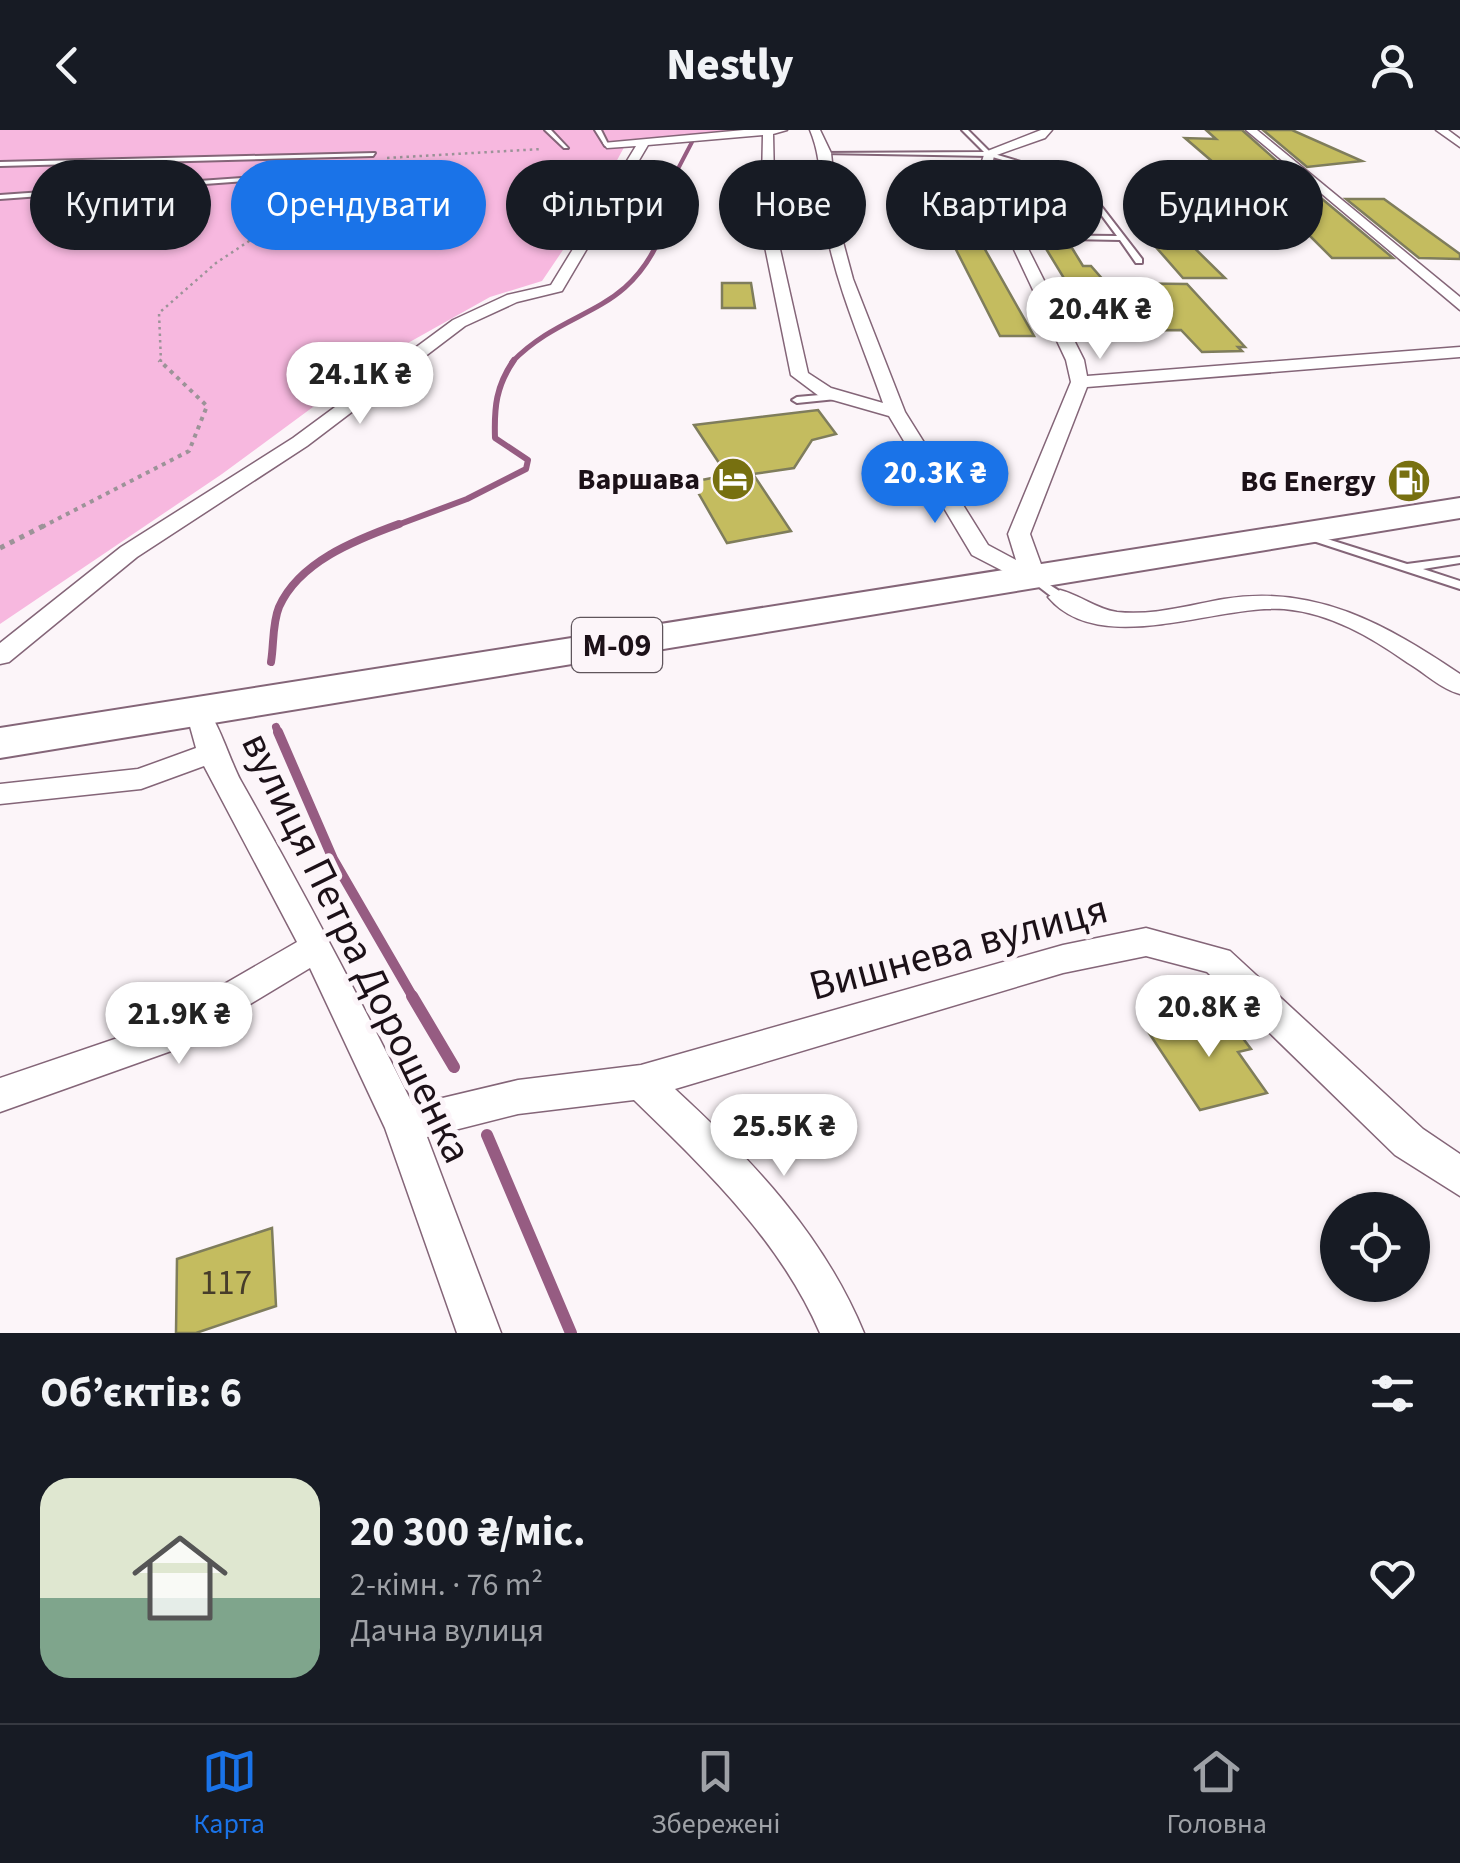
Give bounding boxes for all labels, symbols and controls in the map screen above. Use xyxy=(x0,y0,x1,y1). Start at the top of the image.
text: Nestly xyxy=(666,33,794,97)
icon: back xyxy=(40,38,95,93)
icon: person xyxy=(1365,38,1420,93)
chip: Купити xyxy=(30,160,211,250)
chip: Орендувати xyxy=(231,160,486,250)
chip: Фільтри xyxy=(506,160,699,250)
chip: Нове xyxy=(719,160,866,250)
chip: Квартира xyxy=(886,160,1103,250)
chip: Будинок xyxy=(1123,160,1323,250)
pin: 20.4K ₴ xyxy=(1008,277,1192,362)
text: 20.4K ₴ xyxy=(1048,286,1152,332)
pin: 24.1K ₴ xyxy=(268,342,452,427)
text: 24.1K ₴ xyxy=(308,351,412,397)
pin: 20.3K ₴ xyxy=(843,441,1027,526)
text: 20.3K ₴ xyxy=(883,450,987,496)
hotel icon: Варшава xyxy=(710,456,756,502)
place label: Варшава xyxy=(577,458,700,501)
fuel station icon: BG Energy xyxy=(1386,458,1432,504)
place label: BG Energy xyxy=(1240,460,1376,503)
road number: М-09 xyxy=(572,618,662,672)
street label: вулиця Петра Дорошенка xyxy=(226,722,487,1173)
street label: Вишнева вулиця xyxy=(803,879,1114,1017)
pin: 20.8K ₴ xyxy=(1117,975,1301,1060)
pin: 21.9K ₴ xyxy=(87,982,271,1067)
text: 20.8K ₴ xyxy=(1157,984,1261,1030)
text: 21.9K ₴ xyxy=(127,991,231,1037)
pin: 25.5K ₴ xyxy=(692,1094,876,1179)
text: 25.5K ₴ xyxy=(732,1103,836,1149)
map controls xyxy=(1320,1192,1430,1302)
button: locate xyxy=(1320,1192,1430,1302)
house number: 117 xyxy=(200,1258,252,1308)
text: Об’єктів: 6 xyxy=(40,1363,242,1423)
icon: filters xyxy=(1365,1366,1420,1421)
text: 20 300 ₴/міс. xyxy=(350,1502,586,1562)
icon: home xyxy=(120,1518,240,1638)
icon: heart xyxy=(1365,1551,1420,1606)
text: 2-кімн. · 76 m² xyxy=(350,1562,543,1608)
text: Дачна вулиця xyxy=(350,1608,544,1654)
tab: Карта xyxy=(193,1744,265,1844)
tab: Збережені xyxy=(651,1744,780,1844)
tab: Головна xyxy=(1167,1744,1267,1844)

